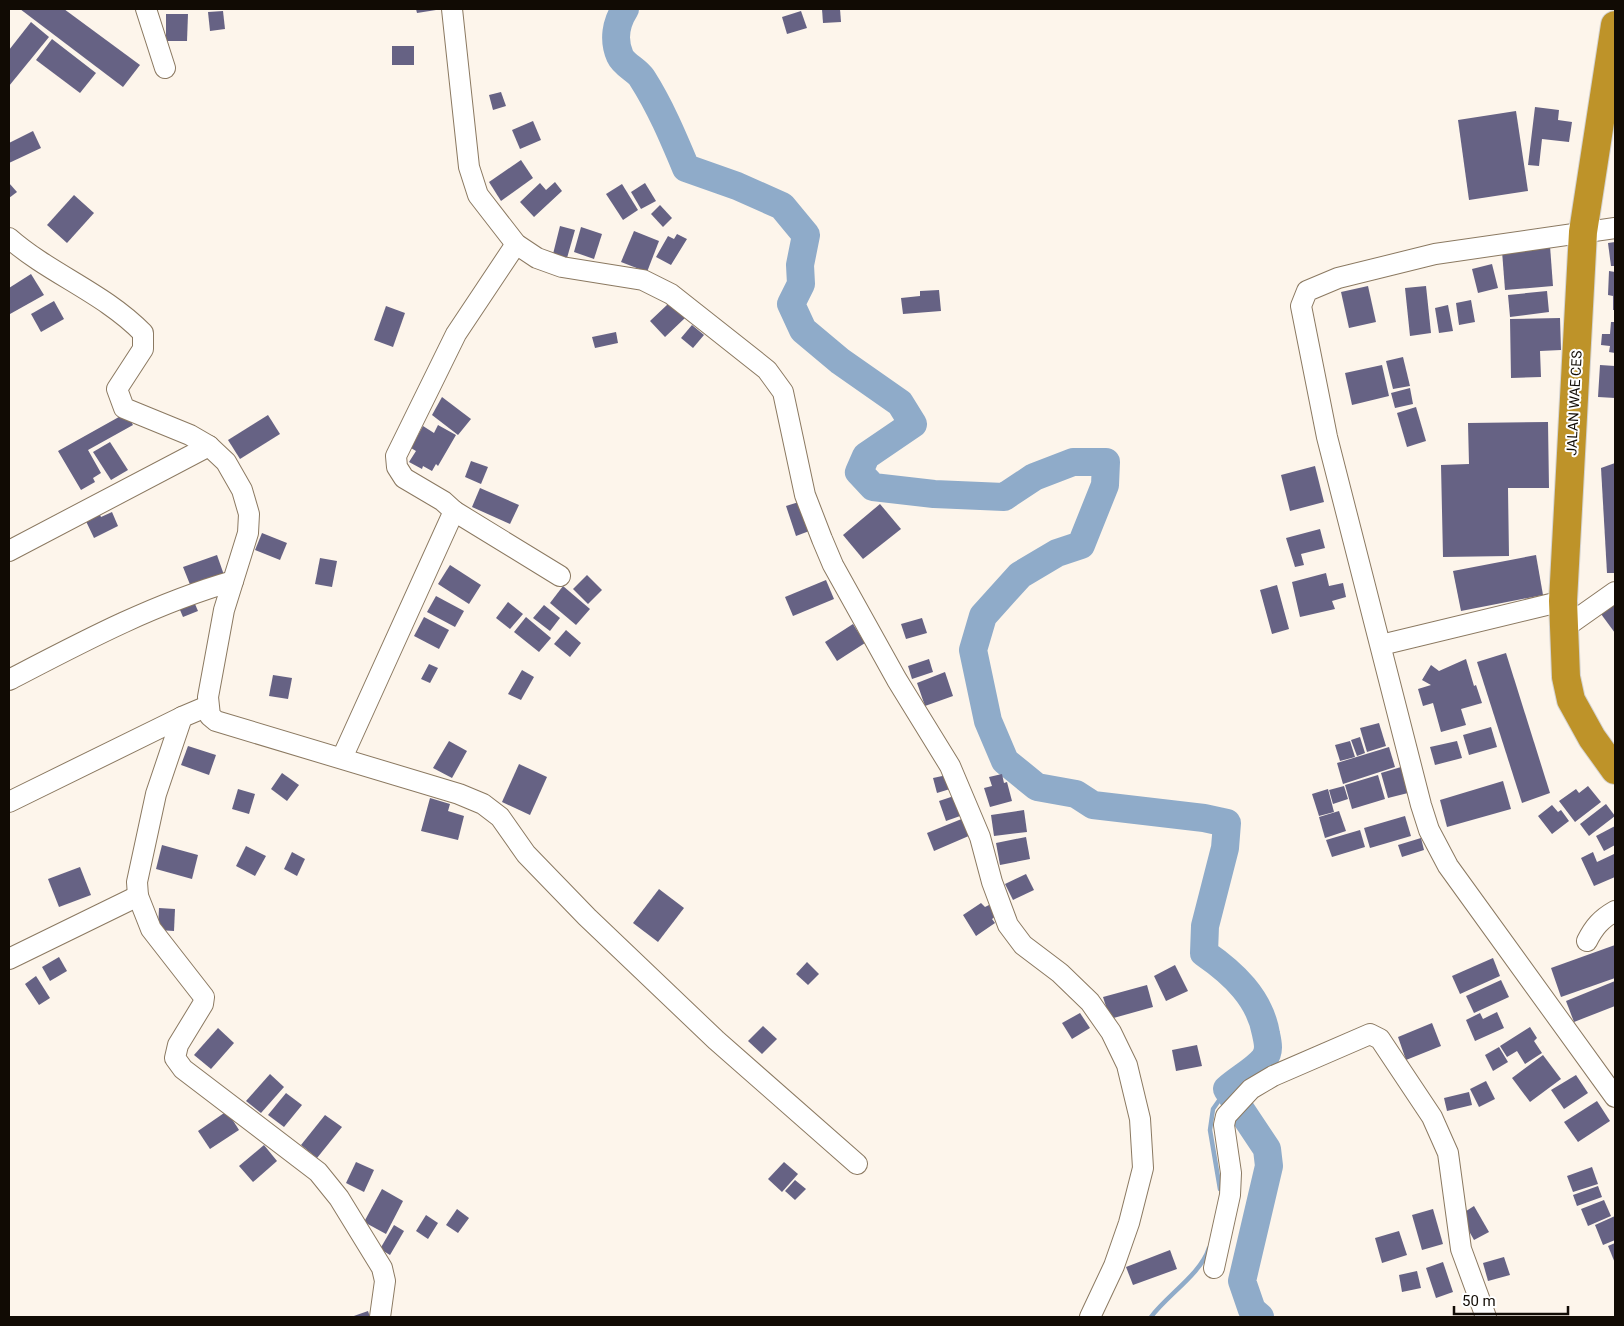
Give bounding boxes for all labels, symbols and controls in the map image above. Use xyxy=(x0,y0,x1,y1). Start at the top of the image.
street label: JALAN WAE CES xyxy=(1563,350,1585,456)
scale bar xyxy=(1454,1284,1568,1316)
text: 50 m xyxy=(1462,1292,1496,1310)

